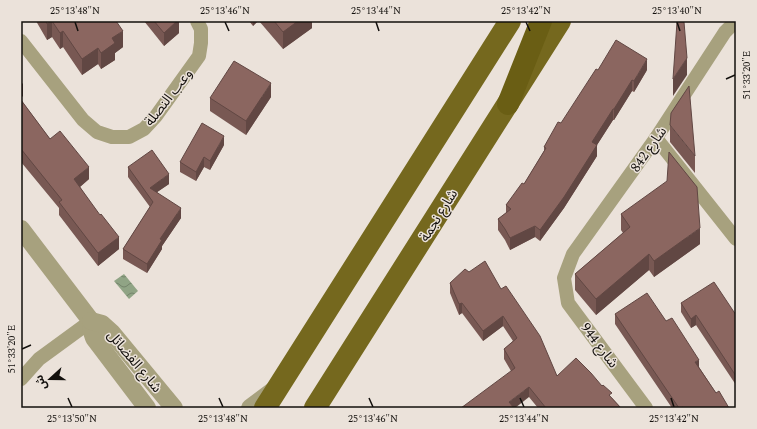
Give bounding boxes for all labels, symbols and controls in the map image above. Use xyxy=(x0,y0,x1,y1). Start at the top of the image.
text: 25°13'48"N xyxy=(50,3,100,19)
text: 25°13'46"N xyxy=(200,3,250,19)
text: 25°13'44"N xyxy=(351,3,401,19)
text: 25°13'42"N xyxy=(501,3,551,19)
text: 25°13'40"N xyxy=(652,3,702,19)
text: 51°33'20"E xyxy=(739,51,755,99)
street label: وعب النصلة xyxy=(139,64,198,131)
street label: شارع 842 xyxy=(625,122,672,177)
street label: شارع نجمة xyxy=(414,185,463,246)
street label: شارع 944 xyxy=(576,318,624,372)
text: 51°33'20"E xyxy=(4,325,20,373)
street label: شارع الفضائل xyxy=(102,325,167,397)
north arrow xyxy=(30,359,70,399)
text: ش xyxy=(30,372,52,392)
text: 25°13'50"N xyxy=(47,411,97,427)
text: 25°13'48"N xyxy=(198,411,248,427)
text: 25°13'46"N xyxy=(348,411,398,427)
text: 25°13'44"N xyxy=(499,411,549,427)
text: 25°13'42"N xyxy=(649,411,699,427)

